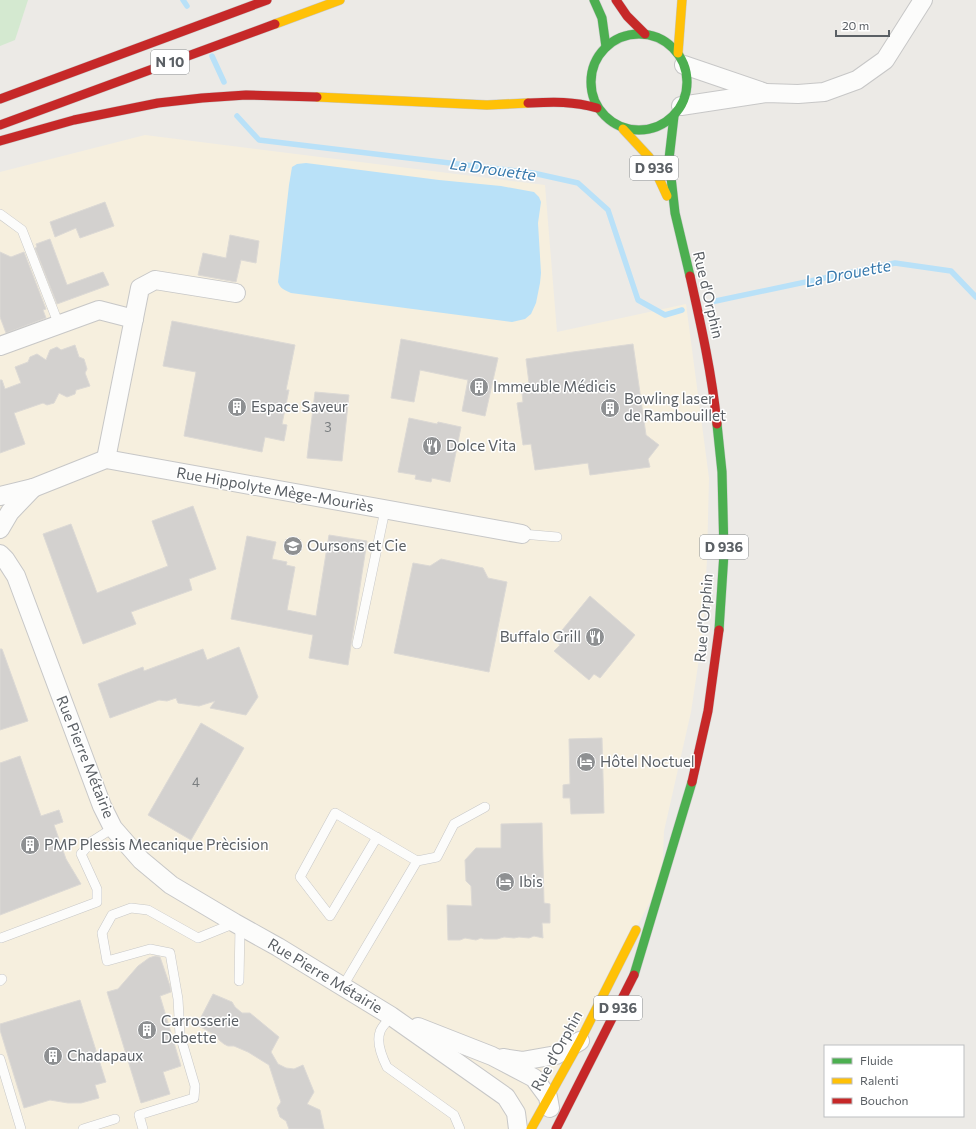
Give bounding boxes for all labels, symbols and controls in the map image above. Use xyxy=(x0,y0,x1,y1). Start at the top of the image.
scale bar xyxy=(836,12,889,38)
text: 20 m xyxy=(842,18,869,32)
road number: N 10 xyxy=(151,50,189,74)
water label: La Drouette xyxy=(449,153,538,184)
road number: D 936 xyxy=(630,156,678,180)
street label: Rue d'Orphin xyxy=(690,249,728,340)
water label: La Drouette xyxy=(804,255,893,290)
building icon: Immeuble Médicis xyxy=(468,376,490,398)
place label: Immeuble Médicis xyxy=(493,377,616,395)
place label: Bowling laser de Rambouillet xyxy=(624,389,726,424)
building icon: Espace Saveur xyxy=(226,396,248,418)
place label: Espace Saveur xyxy=(251,397,348,415)
building icon: Bowling laser de Rambouillet xyxy=(599,397,621,419)
house number: 3 xyxy=(324,419,332,435)
restaurant icon: Dolce Vita xyxy=(421,435,443,457)
place label: Dolce Vita xyxy=(446,436,516,454)
street label: Rue Hippolyte Mège-Mouriès xyxy=(175,463,375,515)
school or university icon: Oursons et Cie xyxy=(282,535,304,557)
road number: D 936 xyxy=(700,535,748,559)
place label: Oursons et Cie xyxy=(307,536,406,554)
street label: Rue d'Orphin xyxy=(690,573,716,663)
restaurant icon: Buffalo Grill xyxy=(584,626,606,648)
place label: Buffalo Grill xyxy=(500,627,581,645)
street label: Rue Pierre Métairie xyxy=(53,693,119,821)
hotel icon: Hôtel Noctuel xyxy=(575,751,597,773)
place label: Hôtel Noctuel xyxy=(600,752,695,770)
house number: 4 xyxy=(192,774,200,790)
building icon: PMP Plessis Mecanique Prècision xyxy=(19,834,41,856)
place label: PMP Plessis Mecanique Prècision xyxy=(44,835,269,853)
hotel icon: Ibis xyxy=(494,871,516,893)
place label: Ibis xyxy=(519,872,543,890)
street label: Rue Pierre Métairie xyxy=(265,934,386,1017)
road number: D 936 xyxy=(594,996,642,1020)
street label: Rue d'Orphin xyxy=(527,1007,586,1094)
place label: Carrosserie Debette xyxy=(161,1011,239,1046)
building icon: Carrosserie Debette xyxy=(136,1019,158,1041)
building icon: Chadapaux xyxy=(42,1045,64,1067)
legend xyxy=(824,1045,964,1117)
place label: Chadapaux xyxy=(67,1046,143,1064)
text: Fluide xyxy=(860,1053,893,1067)
text: Ralenti xyxy=(860,1073,899,1087)
text: Bouchon xyxy=(860,1093,908,1107)

